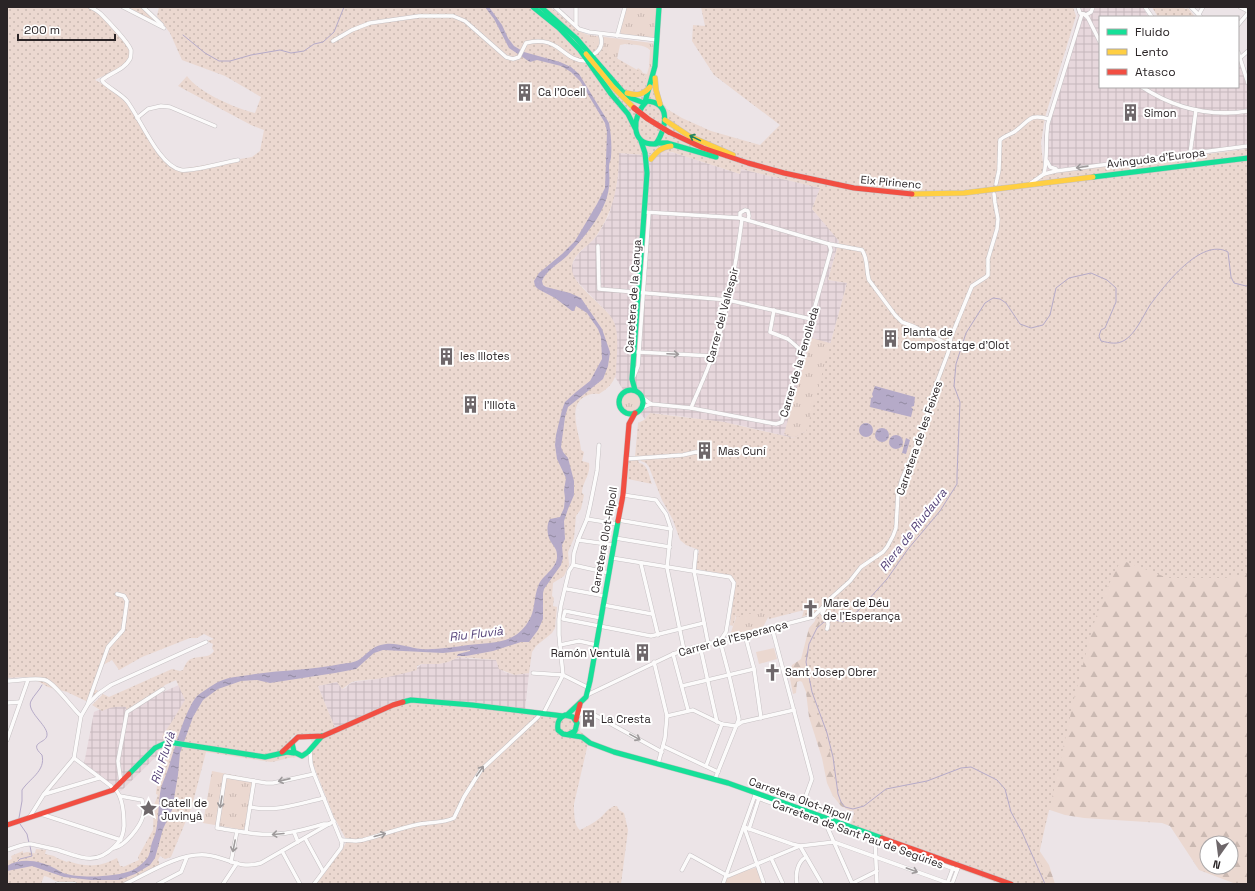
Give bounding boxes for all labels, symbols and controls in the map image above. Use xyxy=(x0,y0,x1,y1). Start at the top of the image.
scale bar xyxy=(18,16,115,42)
legend xyxy=(1099,16,1239,88)
text: 200 m xyxy=(24,22,60,38)
text: Fluido xyxy=(1135,24,1170,40)
text: Lento xyxy=(1135,44,1169,60)
text: Atasco xyxy=(1135,64,1176,80)
building icon: Ca l'Ocell xyxy=(515,82,535,102)
place label: Ca l'Ocell xyxy=(538,85,585,99)
building icon: Simon xyxy=(1121,103,1141,123)
place label: Simon xyxy=(1144,106,1176,120)
one-way arrow xyxy=(690,134,702,141)
street label: Avinguda d'Europa xyxy=(1106,145,1207,171)
one-way arrow xyxy=(1076,163,1089,171)
street label: Eix Pirinenc xyxy=(860,172,922,192)
street label: Carretera de la Canya xyxy=(622,238,644,353)
street label: Carrer del Vallespir xyxy=(703,266,741,364)
street label: Carrer de la Fenolleda xyxy=(776,304,822,419)
place label: Planta de Compostatge d'Olot xyxy=(903,325,1010,352)
building icon: Planta de Compostatge d'Olot xyxy=(880,328,900,348)
building icon: les Illotes xyxy=(437,346,457,366)
place label: les Illotes xyxy=(460,349,510,363)
one-way arrow xyxy=(666,350,679,357)
street label: Carretera de les Feixes xyxy=(893,379,945,497)
building icon: l'Illota xyxy=(461,395,481,415)
place label: l'Illota xyxy=(484,398,516,412)
building icon: Mas Cuní xyxy=(695,441,715,461)
place label: Mas Cuní xyxy=(718,444,766,458)
water label: Riera de Riudaura xyxy=(876,485,950,575)
street label: Carretera Olot-Ripoll xyxy=(588,486,620,594)
place label: Mare de Déu de l'Esperança xyxy=(823,596,901,623)
church icon: Mare de Déu de l'Esperança xyxy=(800,599,820,619)
street label: Carrer de l'Esperança xyxy=(677,617,790,659)
water label: Riu Fluvià xyxy=(448,623,504,645)
building icon: Ramón Ventulà xyxy=(633,643,653,663)
place label: Ramón Ventulà xyxy=(551,646,631,660)
church icon: Sant Josep Obrer xyxy=(762,662,782,682)
place label: Sant Josep Obrer xyxy=(785,665,877,679)
building icon: La Cresta xyxy=(578,709,598,729)
place label: La Cresta xyxy=(601,712,651,726)
water label: Riu Fluvià xyxy=(147,730,179,786)
one-way arrow xyxy=(629,734,641,741)
one-way arrow xyxy=(476,766,484,777)
street label: Carretera Olot-Ripoll xyxy=(747,774,853,824)
one-way arrow xyxy=(278,777,291,785)
one-way arrow xyxy=(217,795,225,808)
place label: Catell de Juvinyà xyxy=(161,796,207,823)
street label: Carretera de Sant Pau de Segúries xyxy=(771,796,946,872)
place icon: Catell de Juvinyà xyxy=(138,799,158,819)
one-way arrow xyxy=(272,831,285,838)
one-way arrow xyxy=(373,831,386,838)
north arrow xyxy=(1199,835,1239,875)
one-way arrow xyxy=(229,839,237,852)
text: N xyxy=(1211,857,1222,872)
one-way arrow xyxy=(906,867,919,874)

